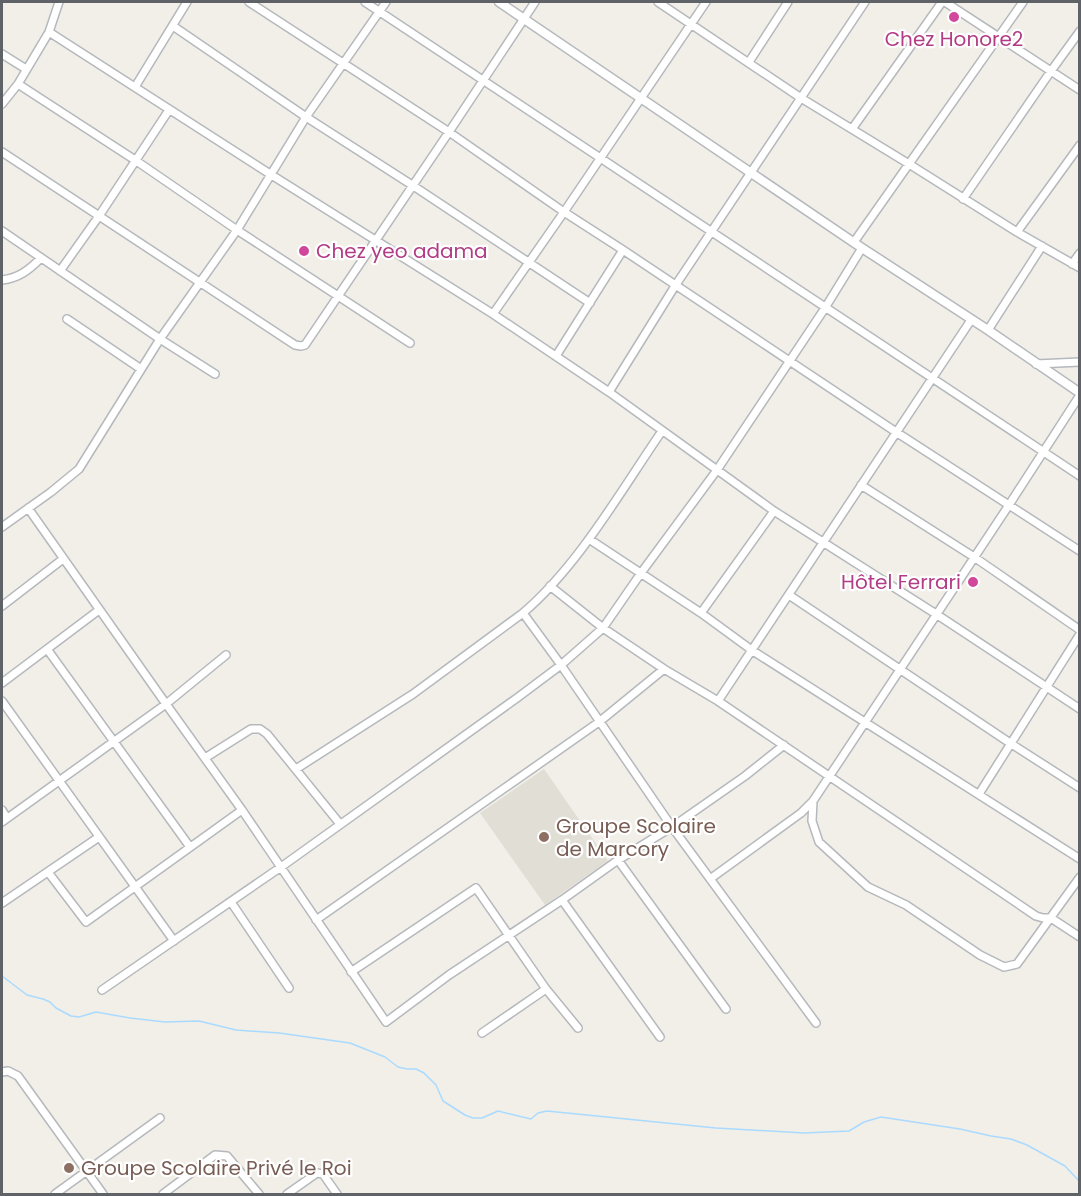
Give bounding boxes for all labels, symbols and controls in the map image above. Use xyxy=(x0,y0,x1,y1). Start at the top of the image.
marker: Chez Honore2 xyxy=(947,10,961,24)
place label: Chez Honore2 xyxy=(885,25,1023,53)
place label: Chez yeo adama xyxy=(316,237,488,265)
marker: Chez yeo adama xyxy=(297,244,311,258)
place label: Hôtel Ferrari xyxy=(841,568,961,596)
marker: Hôtel Ferrari xyxy=(966,575,980,589)
place label: Groupe Scolaire de Marcory xyxy=(556,812,716,863)
marker: Groupe Scolaire de Marcory xyxy=(537,830,551,844)
place label: Groupe Scolaire Privé le Roi xyxy=(81,1154,352,1182)
marker: Groupe Scolaire Privé le Roi xyxy=(62,1161,76,1175)

